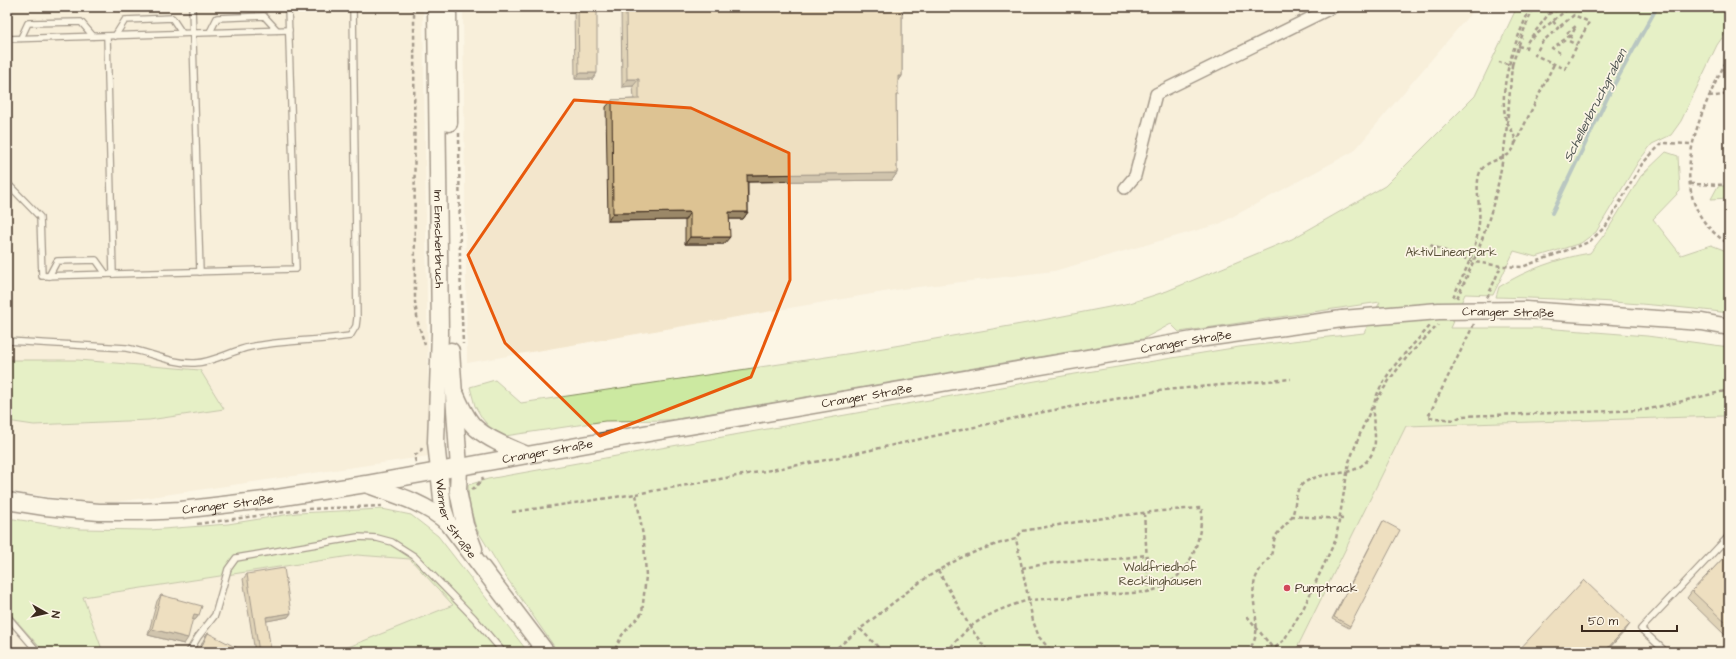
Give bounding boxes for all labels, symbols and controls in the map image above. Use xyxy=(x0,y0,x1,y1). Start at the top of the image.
water label: Schellenbruchgraben xyxy=(1559,44,1633,166)
street label: Im Emscherbruch xyxy=(429,190,447,288)
park label: AktivLinearPark xyxy=(1405,244,1497,261)
street label: Cranger Straße xyxy=(1462,303,1554,323)
street label: Cranger Straße xyxy=(1140,326,1233,358)
street label: Cranger Straße xyxy=(820,380,914,412)
street label: Cranger Straße xyxy=(501,435,595,468)
street label: Wanner Straße xyxy=(431,478,480,563)
street label: Cranger Straße xyxy=(181,491,275,519)
park label: Waldfriedhof Recklinghausen xyxy=(1119,559,1201,591)
place label: Pumptrack xyxy=(1295,580,1358,597)
marker: Pumptrack xyxy=(1282,583,1292,593)
north arrow xyxy=(26,593,66,633)
scale bar xyxy=(1582,607,1677,633)
text: N xyxy=(47,610,63,619)
text: 50 m xyxy=(1588,613,1619,630)

